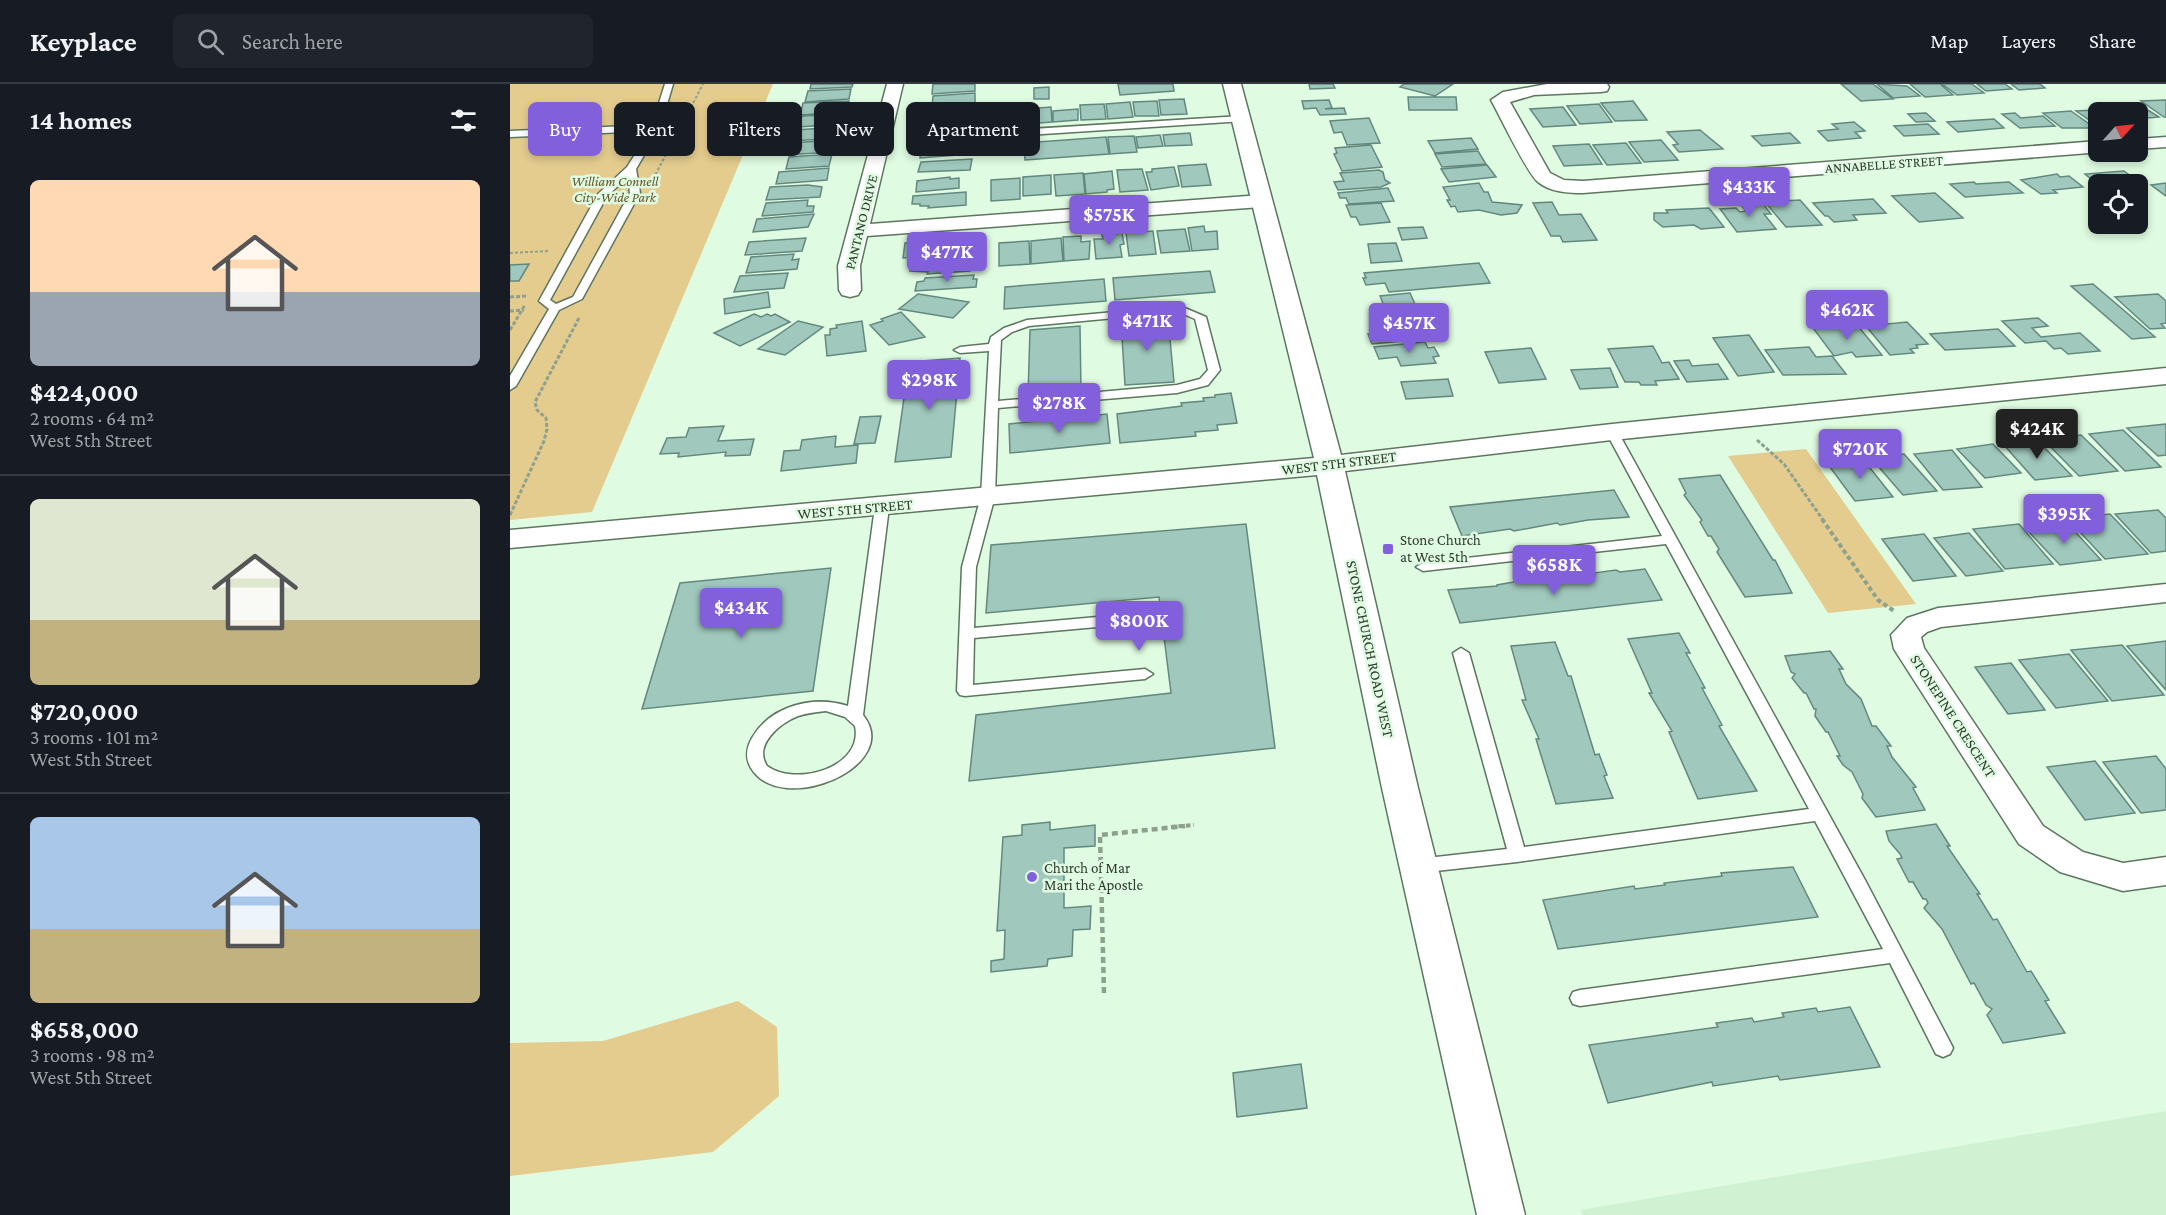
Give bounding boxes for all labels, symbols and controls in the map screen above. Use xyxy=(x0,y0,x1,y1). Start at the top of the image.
search box xyxy=(173,14,593,68)
icon: search xyxy=(194,25,227,58)
text: Keyplace xyxy=(30,26,137,57)
text: Search here xyxy=(242,29,343,54)
text: Map xyxy=(1930,29,1969,53)
text: Layers xyxy=(2002,29,2056,53)
text: Share xyxy=(2089,29,2136,53)
chip: Buy xyxy=(528,102,602,156)
chip: Rent xyxy=(614,102,695,156)
chip: Filters xyxy=(707,102,802,156)
chip: New xyxy=(814,102,894,156)
chip: Apartment xyxy=(906,102,1040,156)
north arrow xyxy=(2088,102,2148,162)
map controls xyxy=(2088,102,2148,234)
icon: filters xyxy=(447,104,480,137)
text: 14 homes xyxy=(30,106,132,135)
street label: ANNABELLE STREET xyxy=(1824,152,1944,176)
pin: $433K xyxy=(1707,167,1791,218)
park label: William Connell City-Wide Park xyxy=(572,173,659,205)
street label: PANTANO DRIVE xyxy=(842,173,881,271)
button: locate xyxy=(2088,174,2148,234)
text: $433K xyxy=(1723,175,1775,197)
pin: $575K xyxy=(1067,195,1151,246)
text: $575K xyxy=(1083,203,1135,225)
icon: home xyxy=(201,219,309,327)
pin: $477K xyxy=(905,232,989,283)
text: $477K xyxy=(921,240,973,262)
pin: $462K xyxy=(1805,290,1889,341)
text: $462K xyxy=(1820,298,1874,320)
pin: $471K xyxy=(1105,301,1189,352)
pin: $457K xyxy=(1367,303,1451,354)
text: $471K xyxy=(1122,309,1172,331)
text: $457K xyxy=(1383,311,1435,333)
pin: $298K xyxy=(887,360,971,411)
text: $298K xyxy=(901,368,957,390)
text: $424,000 xyxy=(30,378,139,407)
pin: $278K xyxy=(1017,383,1101,434)
text: $278K xyxy=(1032,391,1086,413)
text: 2 rooms · 64 m² xyxy=(30,407,154,429)
pin: $424K xyxy=(1995,409,2079,460)
text: $424K xyxy=(2010,417,2064,439)
text: West 5th Street xyxy=(30,429,152,451)
pin: $720K xyxy=(1818,429,1902,480)
text: $720K xyxy=(1833,437,1887,459)
street label: WEST 5TH STREET xyxy=(1281,448,1397,478)
pin: $395K xyxy=(2022,494,2106,545)
street label: WEST 5TH STREET xyxy=(797,496,913,522)
text: $395K xyxy=(2038,502,2090,524)
place label: Stone Church at West 5th xyxy=(1400,532,1481,565)
icon: home xyxy=(201,538,309,646)
marker: Stone Church at West 5th xyxy=(1381,542,1395,556)
pin: $658K xyxy=(1512,545,1596,596)
text: $658K xyxy=(1527,553,1581,575)
street label: STONE CHURCH ROAD WEST xyxy=(1343,559,1397,739)
pin: $434K xyxy=(699,588,783,639)
text: $434K xyxy=(714,596,768,618)
pin: $800K xyxy=(1097,601,1181,652)
text: $800K xyxy=(1110,609,1168,631)
street label: STONEPINE CRESCENT xyxy=(1907,652,1999,780)
text: $720,000 xyxy=(30,697,138,726)
text: 3 rooms · 101 m² xyxy=(30,726,158,748)
text: West 5th Street xyxy=(30,748,152,770)
icon: home xyxy=(201,856,309,964)
place label: Church of Mar Mari the Apostle xyxy=(1044,860,1144,894)
marker: Church of Mar Mari the Apostle xyxy=(1025,870,1039,884)
text: $658,000 xyxy=(30,1015,139,1044)
text: 3 rooms · 98 m² xyxy=(30,1044,155,1066)
text: West 5th Street xyxy=(30,1066,152,1088)

